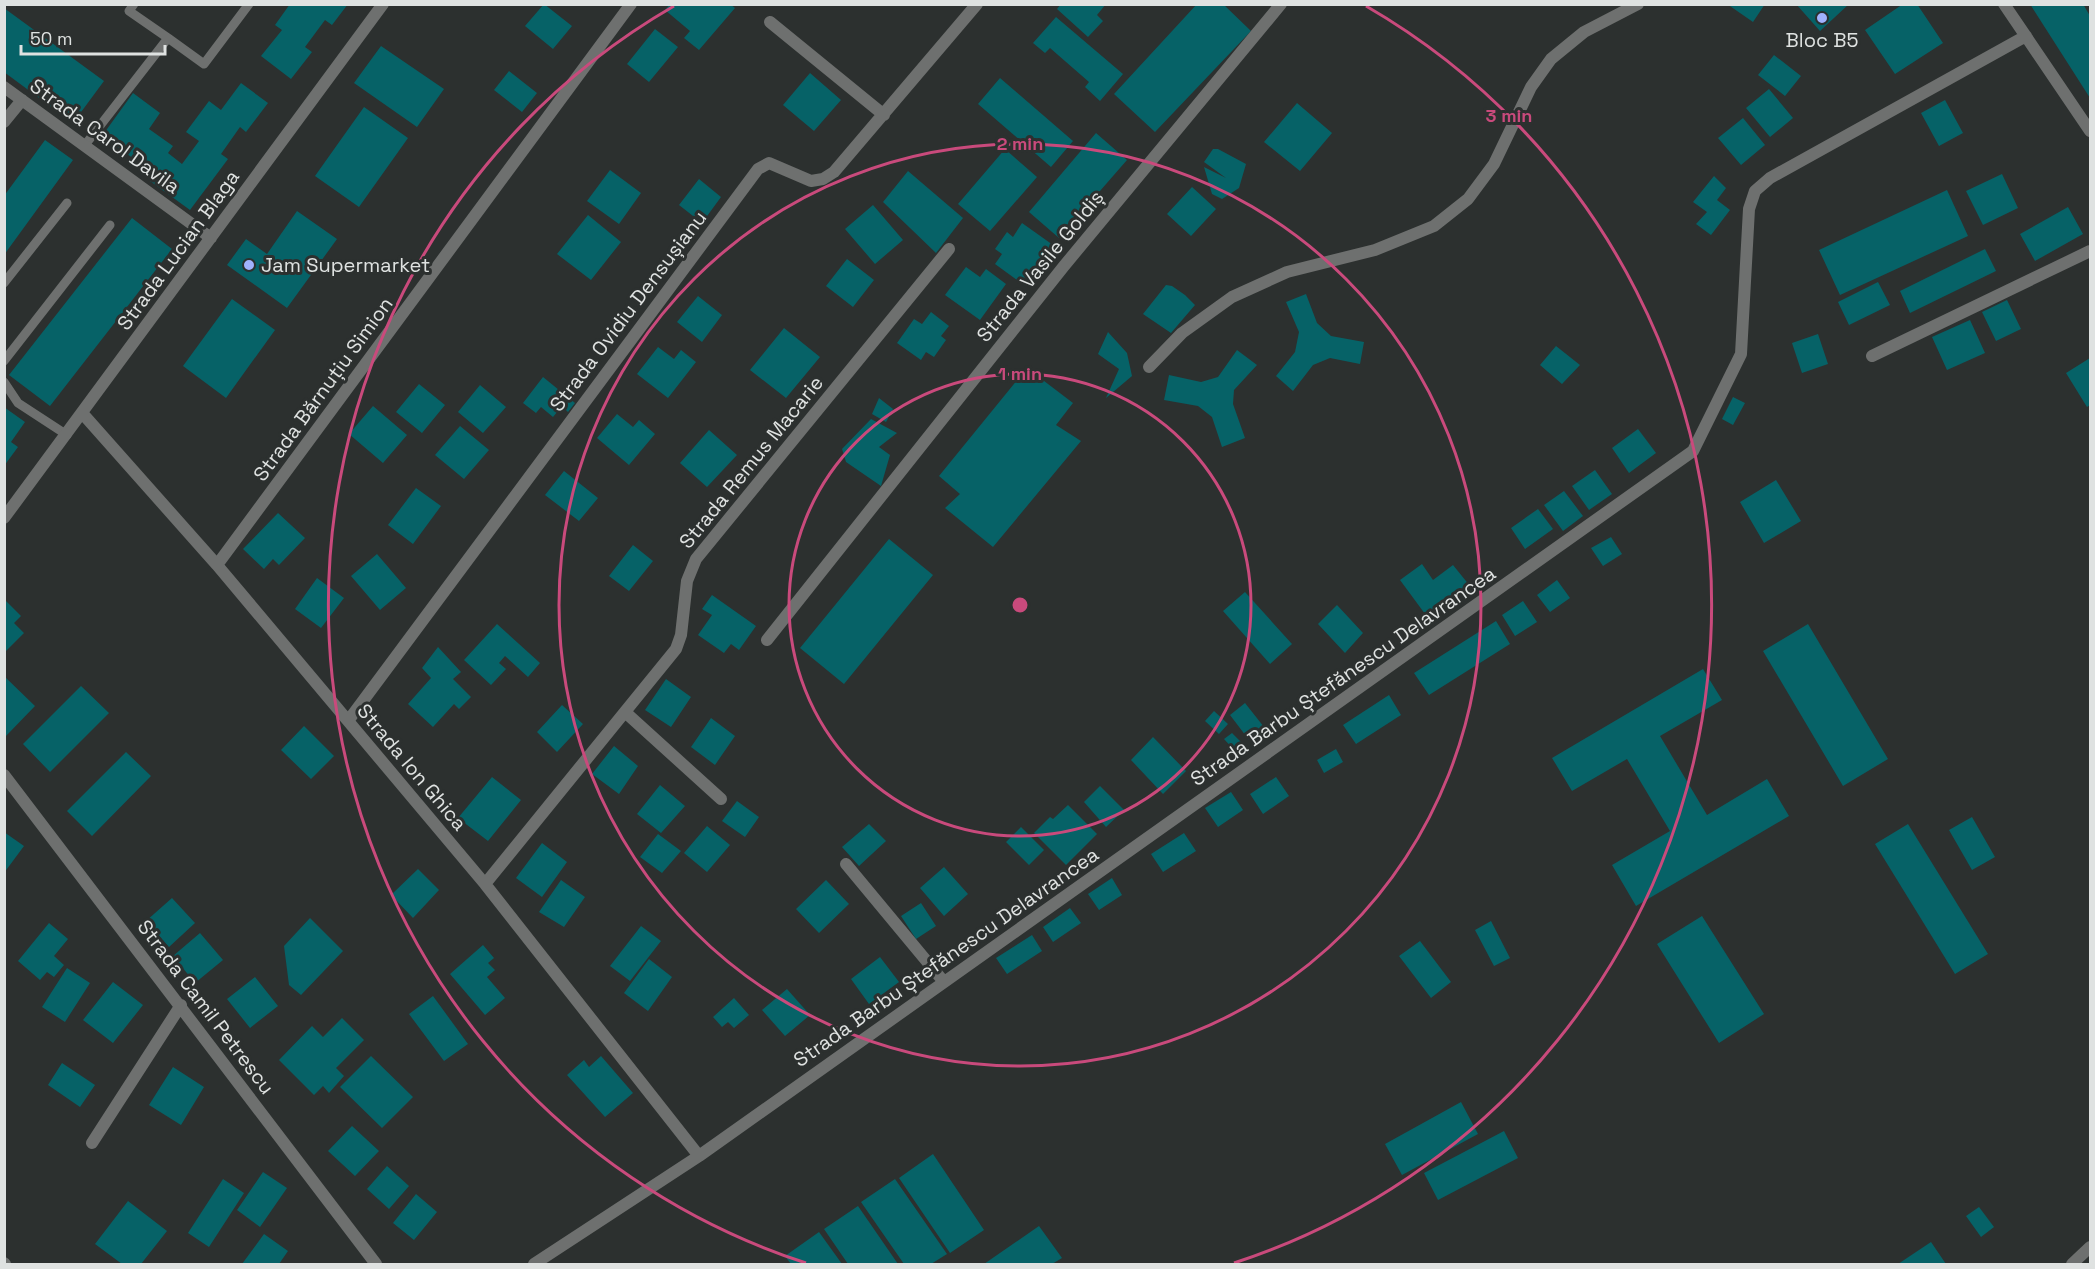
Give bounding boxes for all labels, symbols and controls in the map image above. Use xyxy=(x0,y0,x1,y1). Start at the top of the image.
marker: Bloc B5 xyxy=(1815,11,1829,25)
scale bar xyxy=(21,18,165,56)
text: 50 m xyxy=(30,27,72,50)
place label: Bloc B5 xyxy=(1786,27,1858,53)
street label: Strada Carol Davila xyxy=(25,73,185,199)
text: 3 min xyxy=(1486,104,1532,127)
text: 2 min xyxy=(997,132,1043,155)
street label: Strada Lucian Blaga xyxy=(111,165,245,335)
street label: Strada Vasile Goldiș xyxy=(971,185,1109,347)
street label: Strada Ovidiu Densușianu xyxy=(544,205,712,417)
place label: Jam Supermarket xyxy=(261,252,430,278)
marker: Jam Supermarket xyxy=(242,258,256,272)
street label: Strada Bărnuțiu Simion xyxy=(247,292,399,486)
text: 1 min xyxy=(998,362,1042,385)
street label: Strada Remus Macarie xyxy=(673,370,829,554)
street label: Strada Barbu Ștefănescu Delavrancea xyxy=(1185,560,1501,792)
centre of rings xyxy=(1010,595,1030,615)
street label: Strada Ion Ghica xyxy=(351,698,473,836)
street label: Strada Barbu Ștefănescu Delavrancea xyxy=(788,841,1104,1073)
street label: Strada Camil Petrescu xyxy=(132,915,280,1099)

